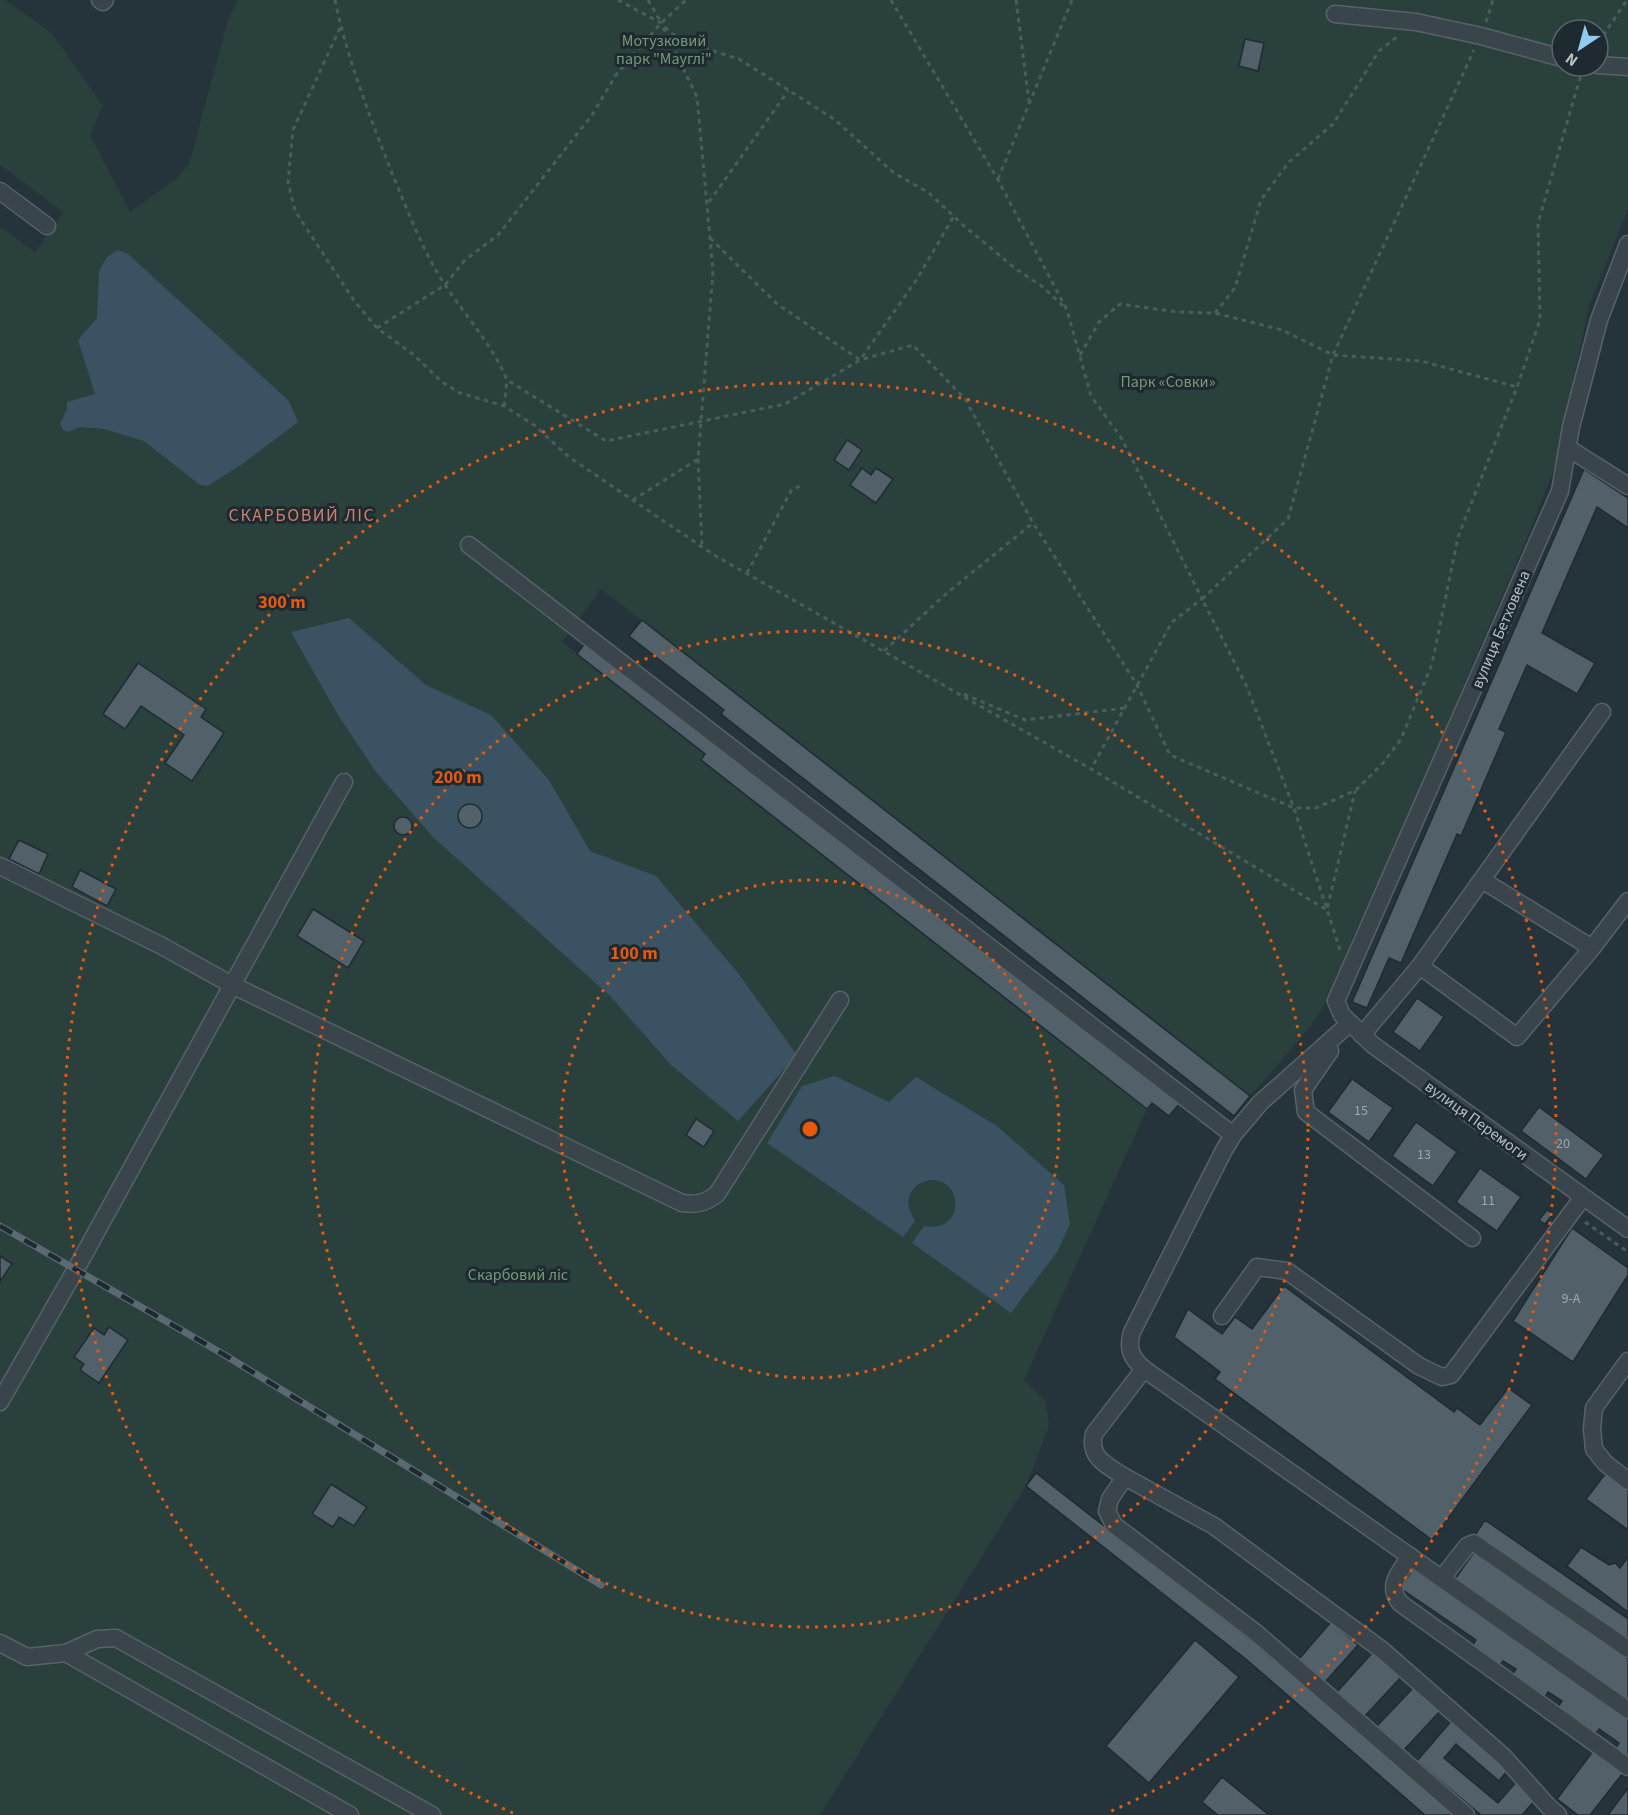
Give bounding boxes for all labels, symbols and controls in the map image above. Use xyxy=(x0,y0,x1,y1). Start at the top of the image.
north arrow xyxy=(1550,18,1610,78)
park label: Мотузковий парк "Мауглі" xyxy=(616,30,712,70)
text: N xyxy=(1561,47,1583,71)
park label: Парк «Совки» xyxy=(1120,371,1216,393)
district label: СКАРБОВИЙ ЛІС xyxy=(229,503,375,528)
street label: вулиця Бетховена xyxy=(1466,567,1536,692)
text: 300 m xyxy=(258,590,306,615)
text: 200 m xyxy=(434,765,482,790)
text: 100 m xyxy=(610,941,658,966)
street label: вулиця Перемоги xyxy=(1420,1076,1533,1166)
house number: 15 xyxy=(1354,1101,1368,1121)
centre of rings xyxy=(800,1119,820,1139)
house number: 20 xyxy=(1556,1134,1570,1154)
house number: 13 xyxy=(1417,1145,1431,1165)
house number: 11 xyxy=(1481,1191,1495,1211)
park label: Скарбовий ліс xyxy=(468,1264,568,1286)
house number: 9-А xyxy=(1562,1289,1581,1309)

